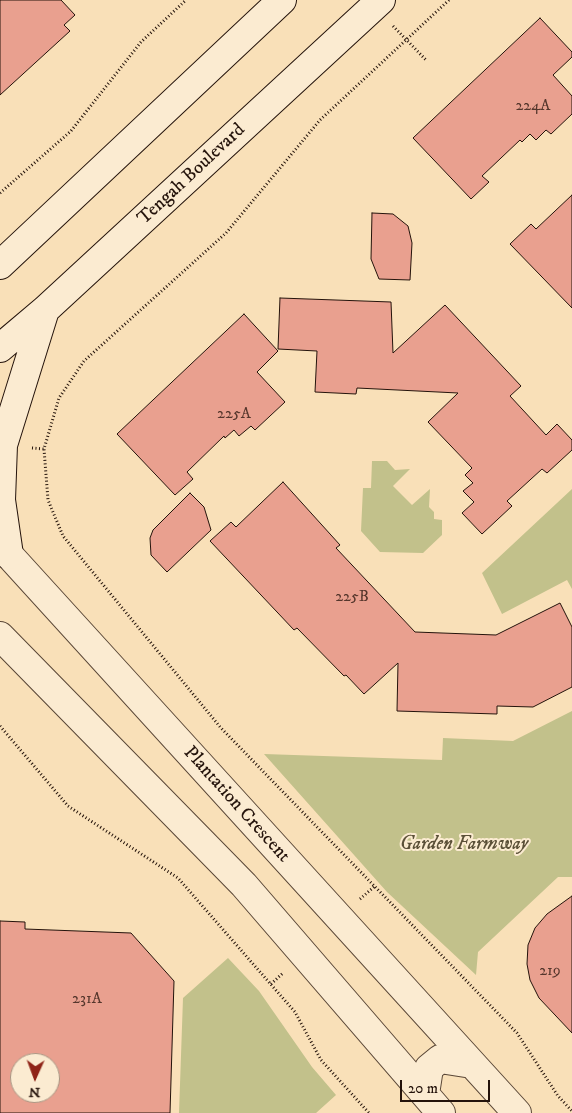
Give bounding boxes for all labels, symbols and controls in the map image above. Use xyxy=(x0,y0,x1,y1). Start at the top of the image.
house number: 224A xyxy=(515,97,551,117)
street label: Tengah Boulevard xyxy=(134,119,250,231)
house number: 225A xyxy=(217,405,251,425)
house number: 225B xyxy=(335,588,369,608)
street label: Plantation Crescent xyxy=(178,742,294,868)
park label: Garden Farmway xyxy=(400,834,528,856)
house number: 219 xyxy=(539,962,561,982)
house number: 231A xyxy=(72,990,102,1010)
north arrow xyxy=(10,1053,60,1103)
scale bar xyxy=(402,1070,492,1102)
text: 20 m xyxy=(408,1079,438,1098)
text: N xyxy=(28,1083,41,1101)

